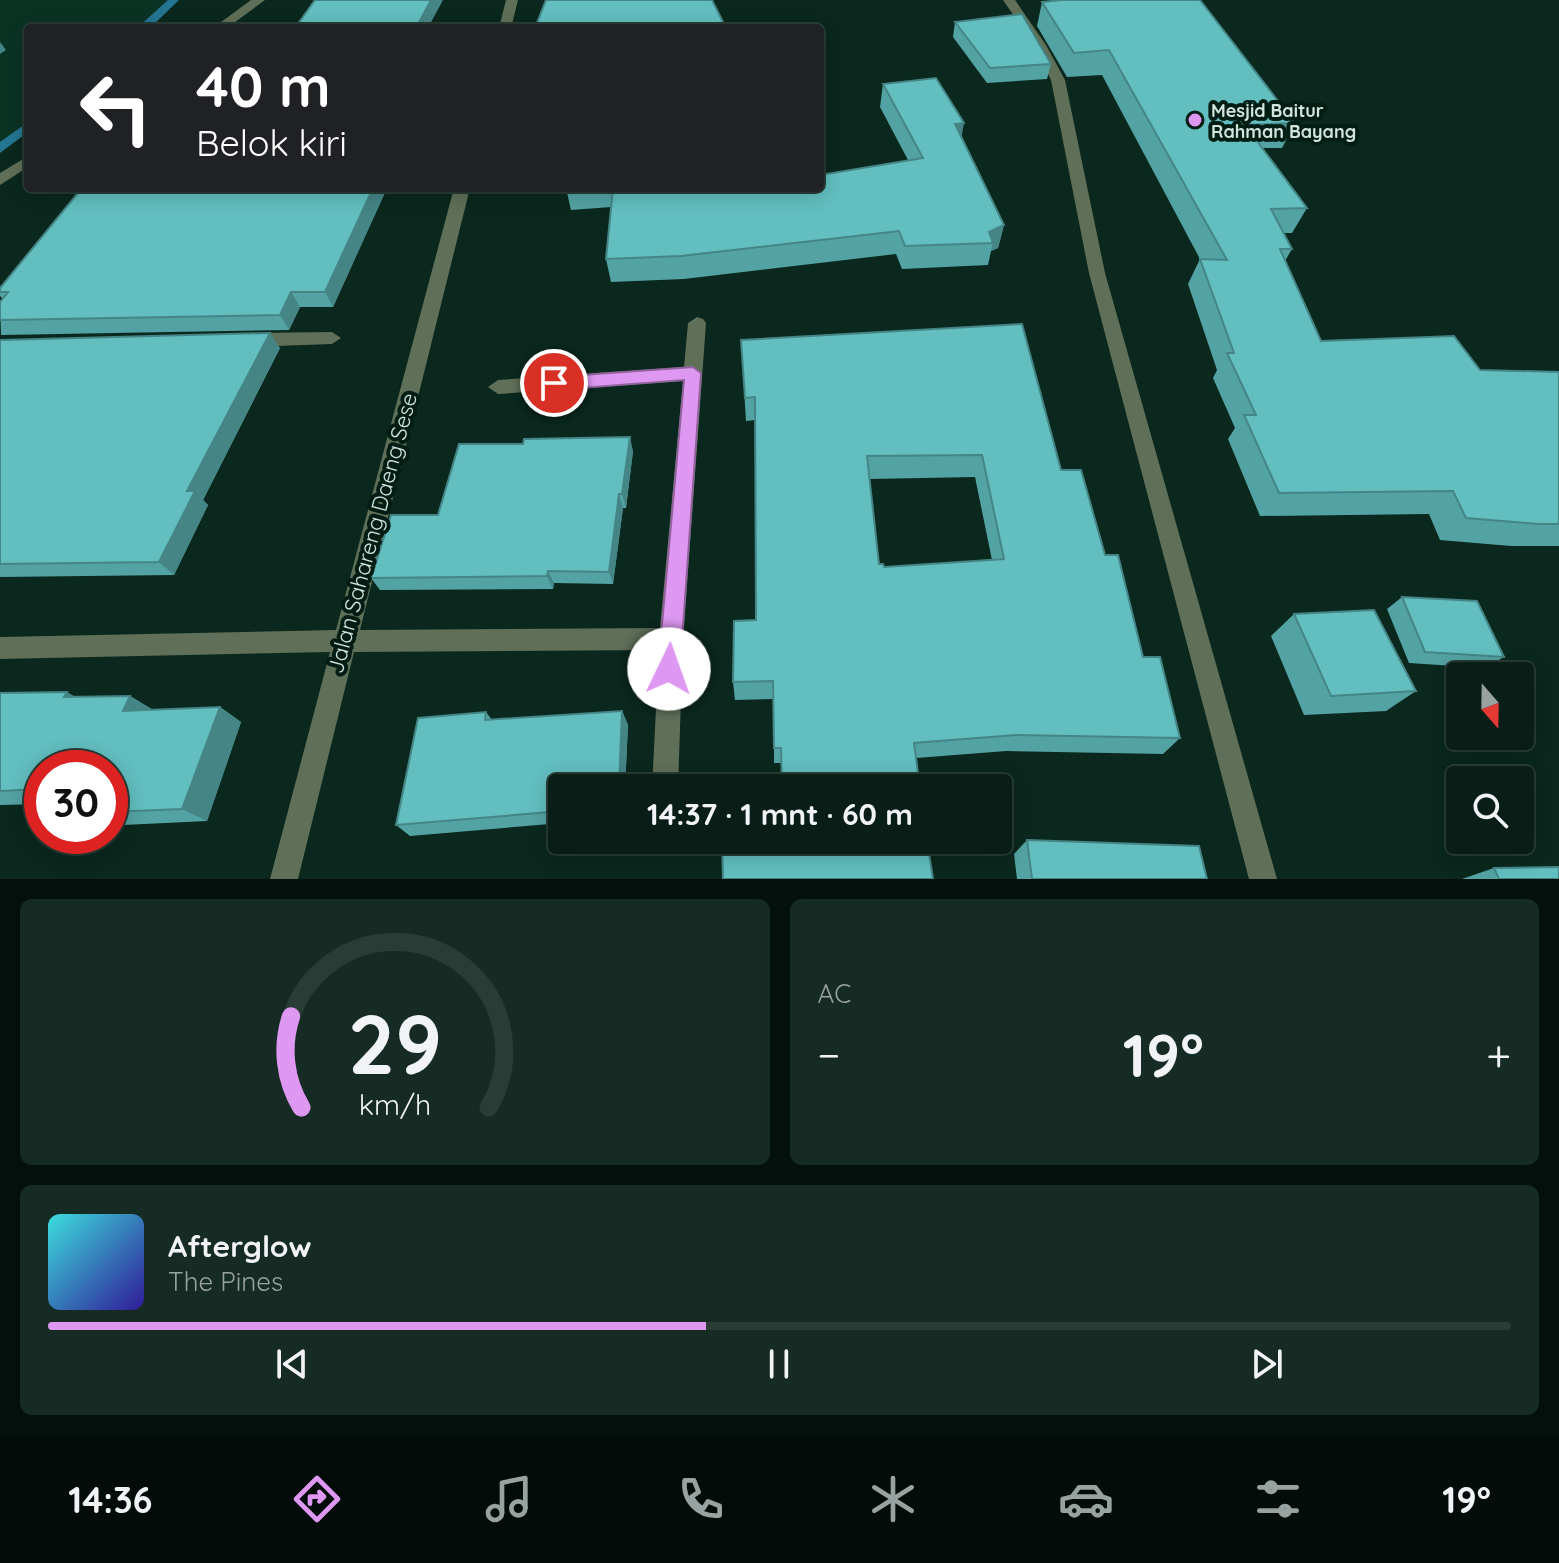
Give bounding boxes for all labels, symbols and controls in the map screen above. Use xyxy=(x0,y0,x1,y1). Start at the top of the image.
text: 40 m xyxy=(196,51,331,121)
icon: left xyxy=(64,56,168,160)
place label: Mesjid Baitur Rahman Bayang xyxy=(1211,99,1356,143)
marker: Mesjid Baitur Rahman Bayang xyxy=(1186,111,1204,129)
text: Belok kiri xyxy=(196,120,347,165)
pin xyxy=(520,349,588,417)
icon: arrive xyxy=(532,361,576,405)
street label: Jalan Sahareng Daeng Sese xyxy=(321,390,423,676)
position arrow xyxy=(627,627,711,711)
north arrow xyxy=(1446,662,1534,750)
map controls xyxy=(1446,662,1534,854)
speed limit sign: 30 xyxy=(24,750,128,854)
button: search xyxy=(1446,766,1534,854)
text: 14:37 · 1 mnt · 60 m xyxy=(647,795,913,833)
text: AC xyxy=(818,977,851,1010)
text: 29 xyxy=(347,991,442,1095)
text: 19° xyxy=(1123,1017,1204,1092)
text: − xyxy=(818,1027,840,1082)
text: + xyxy=(1486,1027,1511,1082)
text: km/h xyxy=(358,1086,431,1122)
text: Afterglow xyxy=(168,1227,311,1265)
text: The Pines xyxy=(168,1265,283,1298)
icon: previous xyxy=(270,1342,314,1386)
icon: pause xyxy=(757,1342,801,1386)
icon: next xyxy=(1245,1342,1289,1386)
icon: directions xyxy=(289,1471,345,1527)
icon: music xyxy=(481,1471,537,1527)
icon: phone xyxy=(673,1471,729,1527)
icon: climate xyxy=(865,1471,921,1527)
icon: car xyxy=(1058,1471,1114,1527)
icon: filters xyxy=(1250,1471,1306,1527)
text: 14:36 xyxy=(68,1477,152,1522)
text: 19° xyxy=(1442,1477,1491,1522)

